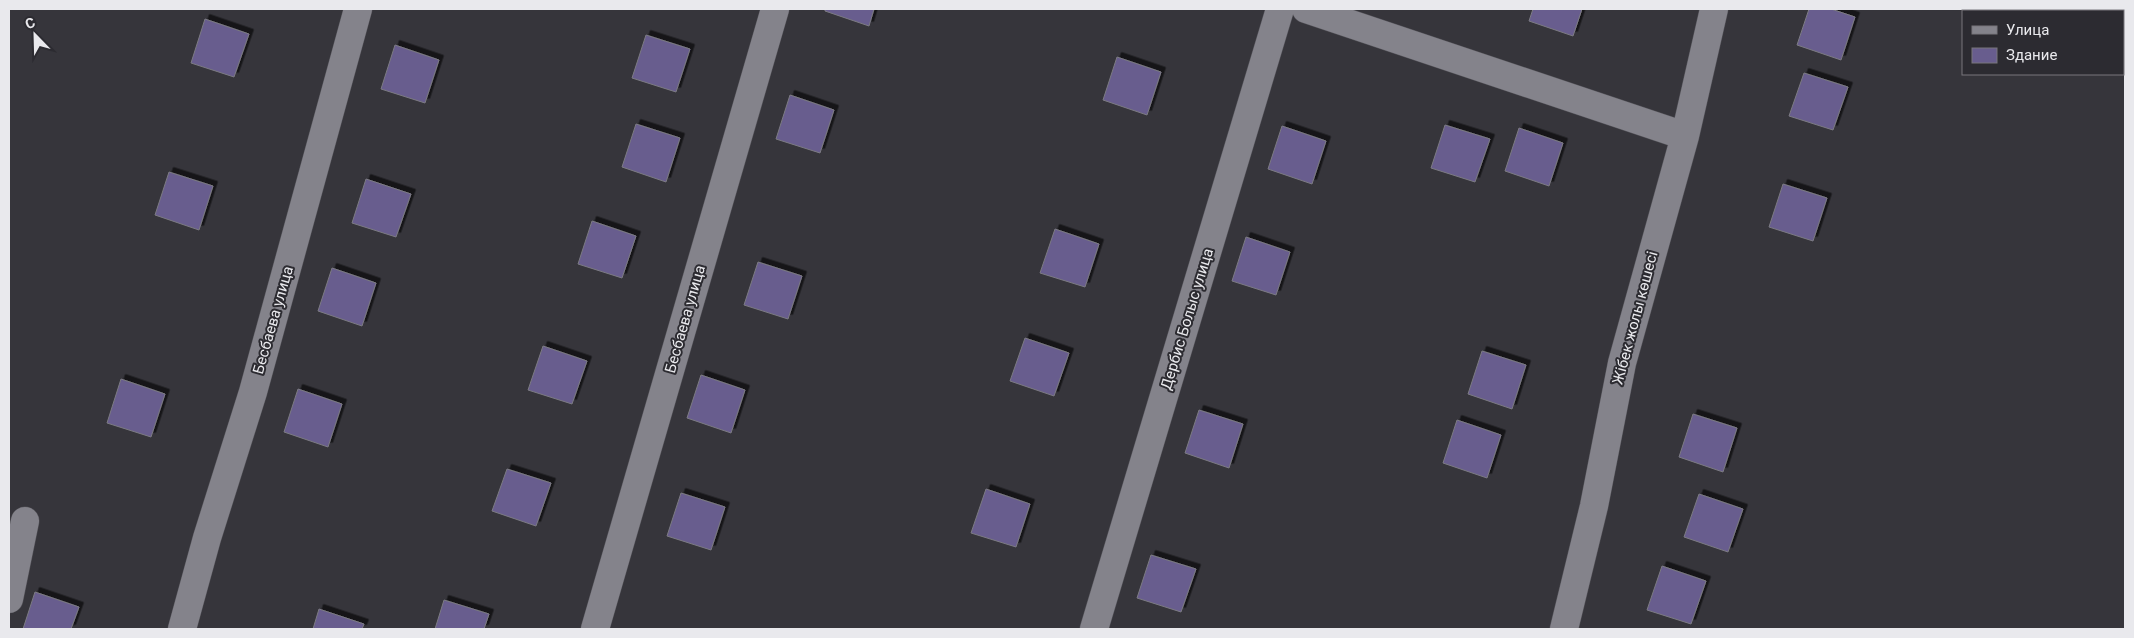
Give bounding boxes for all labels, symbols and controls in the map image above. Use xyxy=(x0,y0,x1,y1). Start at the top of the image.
north arrow xyxy=(10,10,60,60)
legend xyxy=(1962,10,2124,75)
text: С xyxy=(23,14,37,32)
text: Улица xyxy=(2006,21,2049,39)
text: Здание xyxy=(2006,46,2057,64)
street label: Дербис Болыс улица xyxy=(1157,246,1217,392)
street label: Жібек жолы көшесі xyxy=(1609,249,1661,387)
street label: Бесбаева улица xyxy=(661,263,709,375)
street label: Бесбаева улица xyxy=(249,264,297,376)

